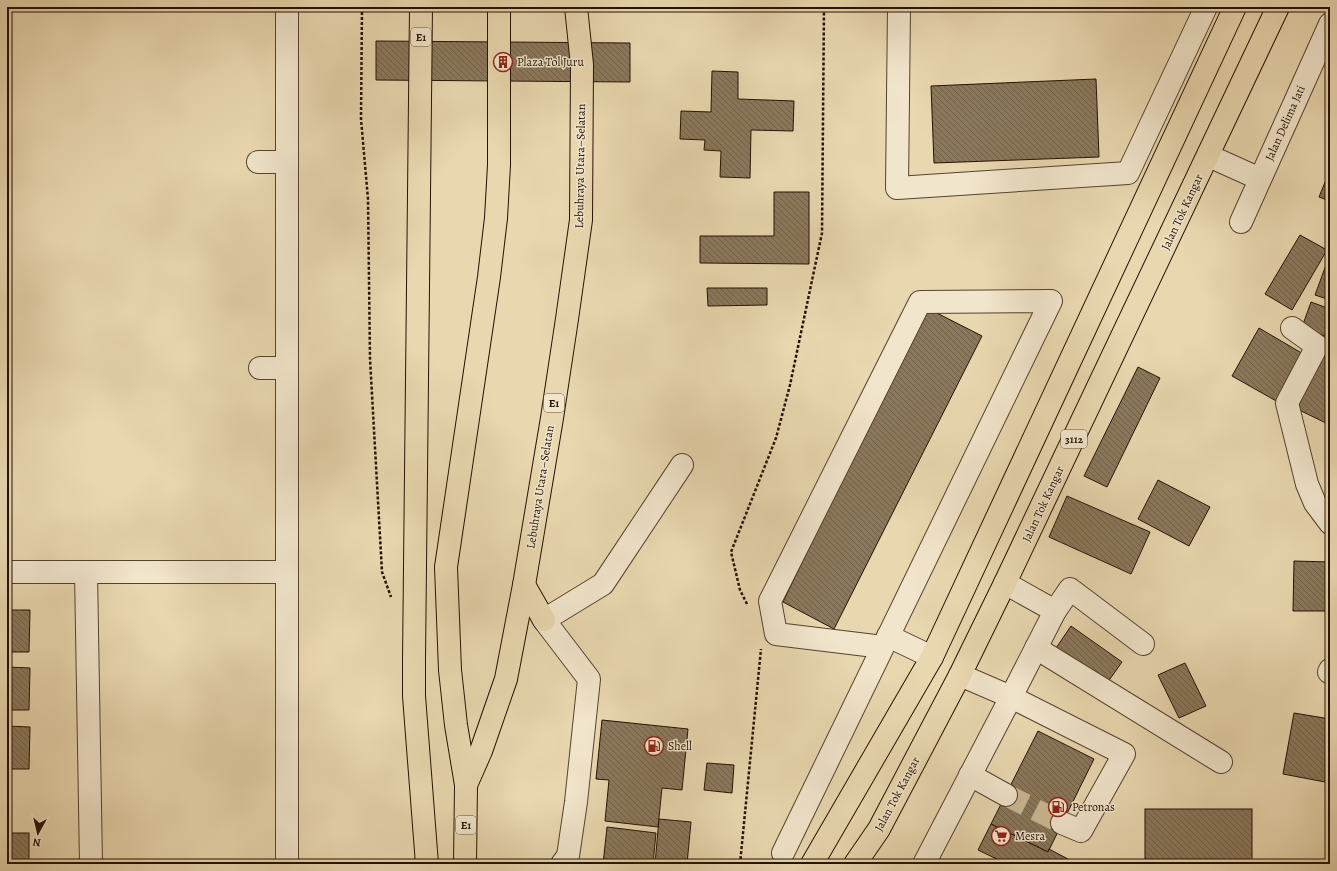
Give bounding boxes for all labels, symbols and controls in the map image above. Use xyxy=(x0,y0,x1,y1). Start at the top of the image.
road number: E1 xyxy=(411,28,431,46)
building icon: Plaza Tol Juru xyxy=(492,51,514,73)
place label: Plaza Tol Juru xyxy=(517,54,584,70)
street label: Jalan Delima Jati xyxy=(1261,83,1309,163)
street label: Lebuhraya Utara–Selatan xyxy=(571,103,589,228)
street label: Jalan Tok Kangar xyxy=(1157,171,1207,253)
road number: E1 xyxy=(544,394,564,412)
street label: Lebuhraya Utara–Selatan xyxy=(522,424,558,550)
road number: 3112 xyxy=(1061,430,1087,448)
street label: Jalan Tok Kangar xyxy=(1018,463,1068,545)
fuel station icon: Shell xyxy=(643,735,665,757)
place label: Shell xyxy=(668,738,692,754)
street label: Jalan Tok Kangar xyxy=(871,754,924,834)
fuel station icon: Petronas xyxy=(1047,796,1069,818)
place label: Petronas xyxy=(1072,799,1115,815)
north arrow xyxy=(18,813,58,853)
road number: E1 xyxy=(456,816,476,834)
supermarket icon: Mesra xyxy=(990,825,1012,847)
place label: Mesra xyxy=(1015,828,1046,844)
text: N xyxy=(32,834,42,850)

